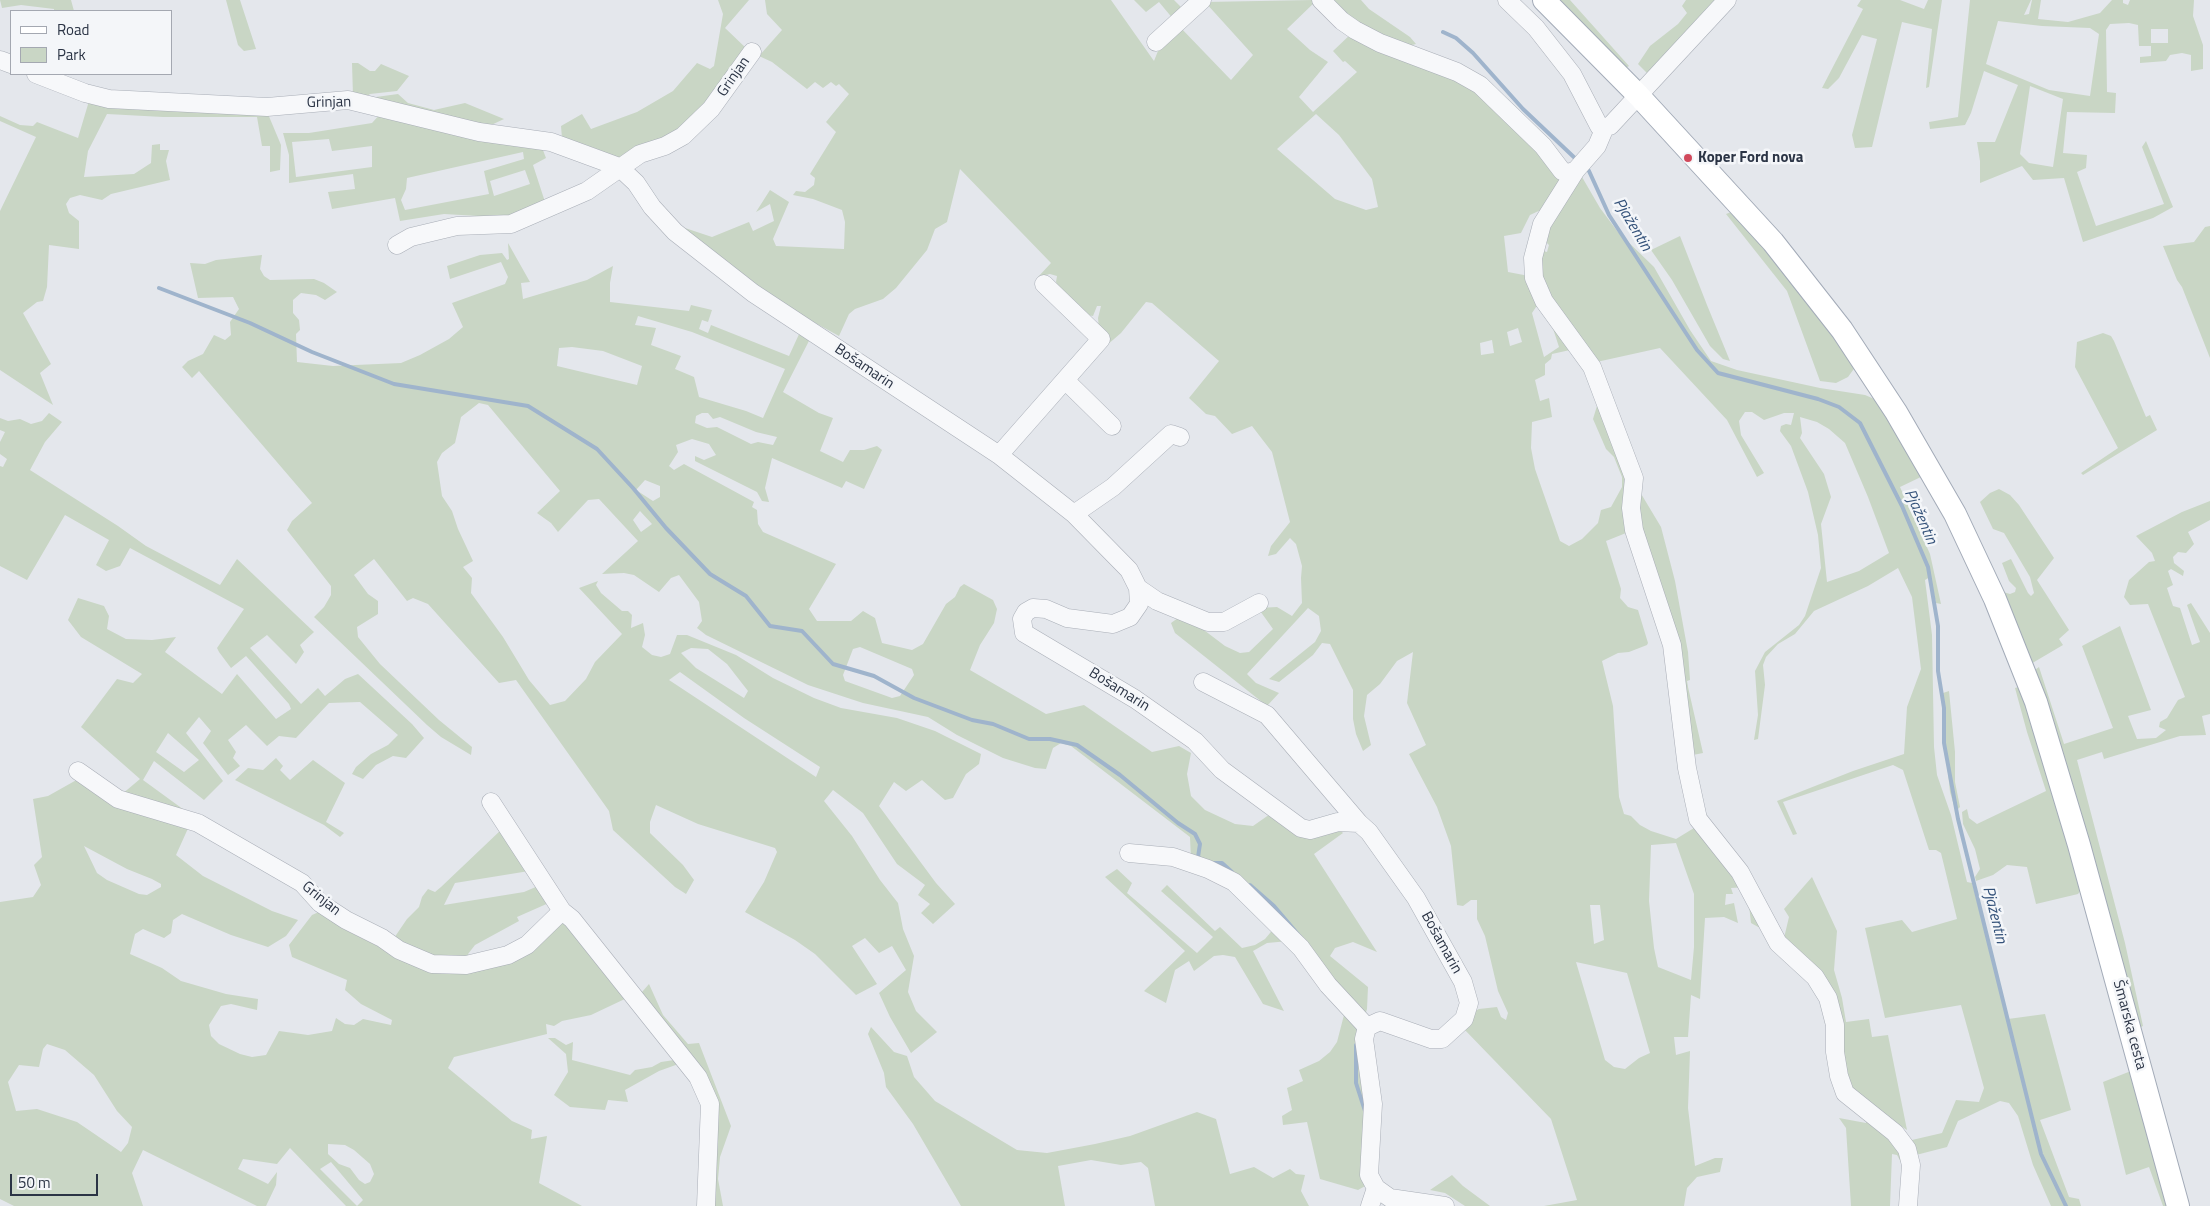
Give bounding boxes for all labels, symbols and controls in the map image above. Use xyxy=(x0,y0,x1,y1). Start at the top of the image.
legend xyxy=(10,10,172,75)
text: Road xyxy=(57,18,89,41)
text: Park xyxy=(57,43,86,66)
street label: Grinjan xyxy=(714,54,754,100)
street label: Grinjan xyxy=(307,94,351,112)
place label: Koper Ford nova xyxy=(1698,149,1803,167)
marker: Koper Ford nova xyxy=(1682,152,1694,164)
water label: Pjažentin xyxy=(1609,195,1655,255)
street label: Bošamarin xyxy=(831,340,897,394)
water label: Pjažentin xyxy=(1899,486,1941,548)
street label: Bošamarin xyxy=(1085,664,1153,716)
street label: Grinjan xyxy=(298,878,344,920)
water label: Pjažentin xyxy=(1978,884,2010,946)
street label: Bošamarin xyxy=(1417,909,1465,977)
street label: Šmarska cesta xyxy=(2108,978,2150,1072)
scale bar xyxy=(12,1164,100,1196)
text: 50 m xyxy=(18,1171,51,1194)

